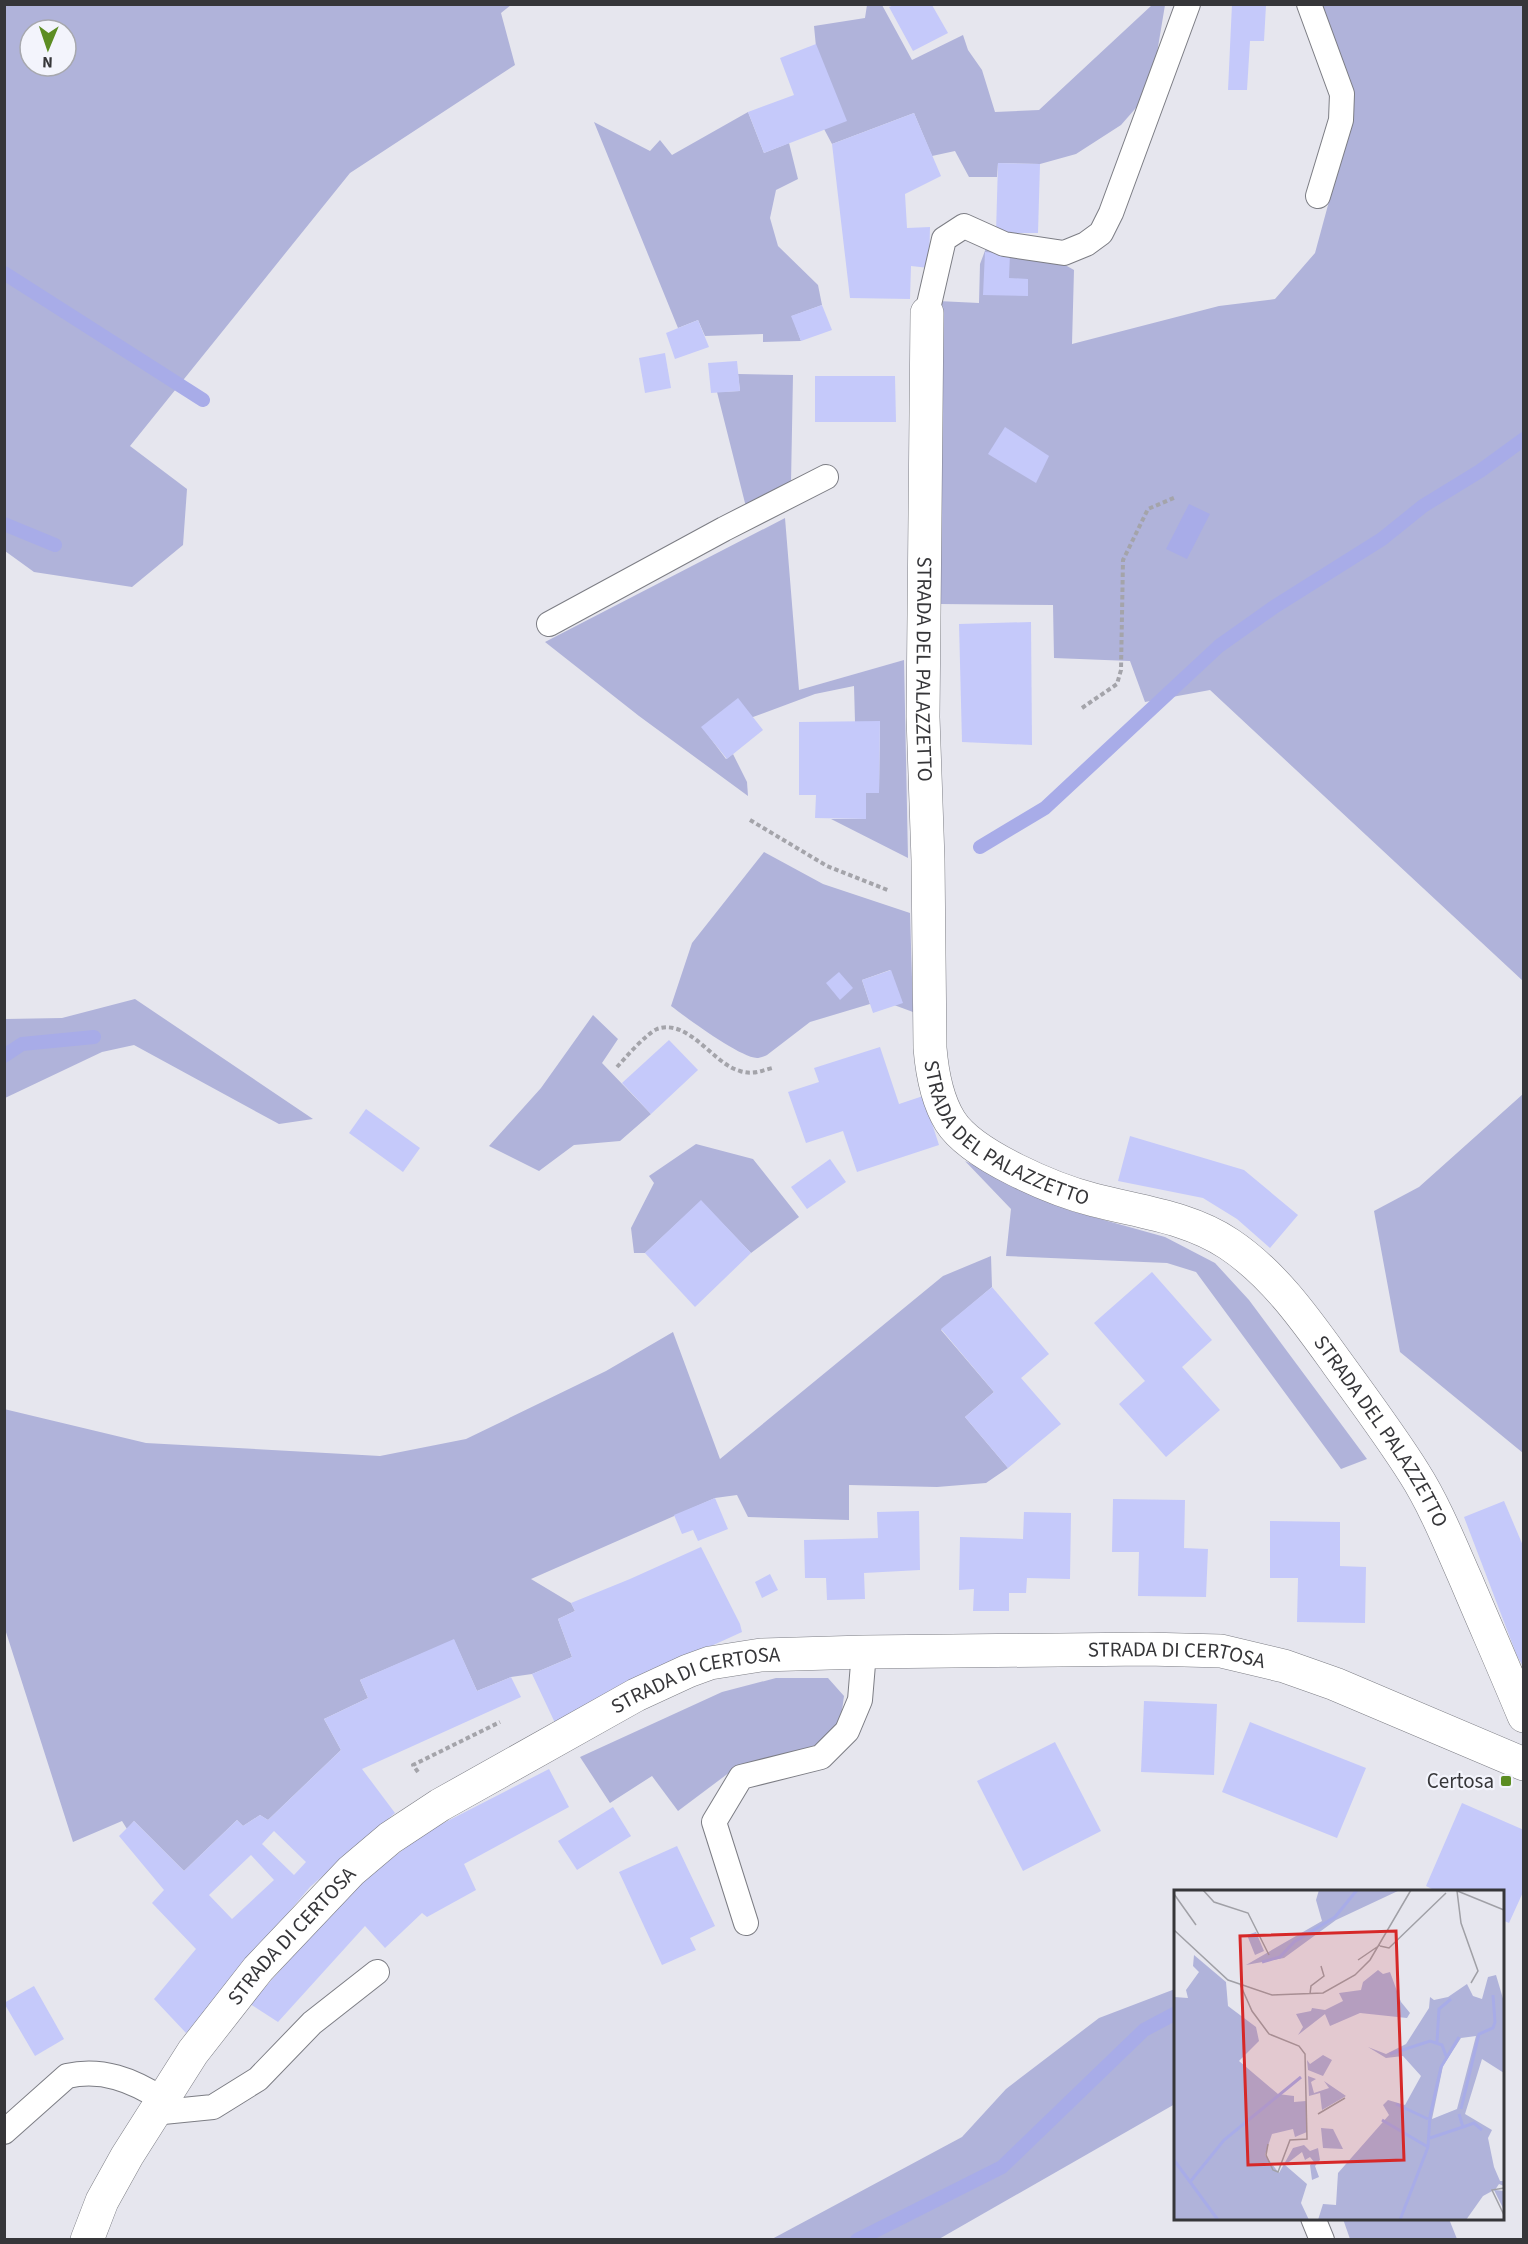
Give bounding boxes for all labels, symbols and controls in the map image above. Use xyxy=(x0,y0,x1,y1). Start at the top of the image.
north arrow xyxy=(18,18,78,78)
text: N xyxy=(42,51,53,73)
street label: STRADA DEL PALAZZETTO xyxy=(908,556,940,782)
street label: STRADA DEL PALAZZETTO xyxy=(916,1058,1093,1213)
street label: STRADA DEL PALAZZETTO xyxy=(1307,1329,1456,1532)
street label: STRADA DI CERTOSA xyxy=(1088,1634,1269,1676)
street label: STRADA DI CERTOSA xyxy=(605,1639,781,1721)
place label: Certosa xyxy=(1427,1766,1494,1796)
marker: Certosa xyxy=(1499,1774,1513,1788)
street label: STRADA DI CERTOSA xyxy=(220,1859,363,2011)
inset map xyxy=(1174,1890,1504,2220)

